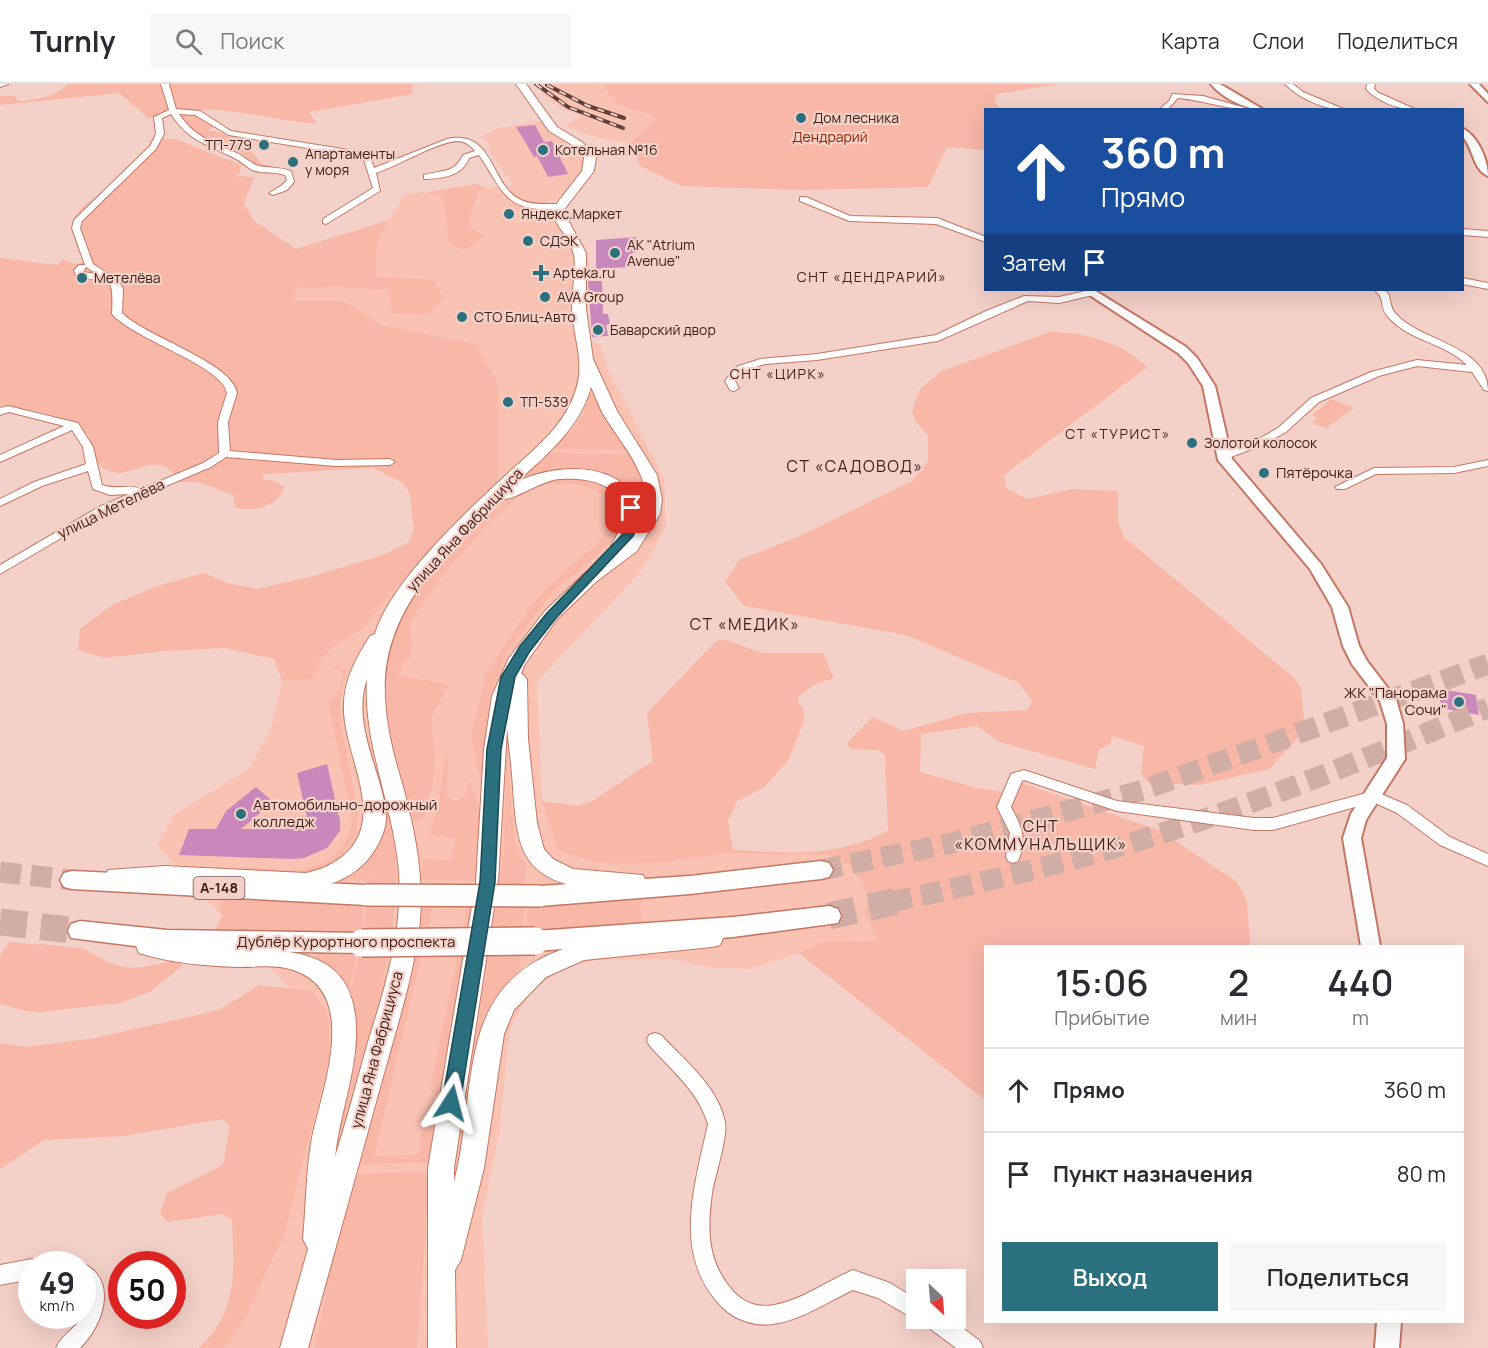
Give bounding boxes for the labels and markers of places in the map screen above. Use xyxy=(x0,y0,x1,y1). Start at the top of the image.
place label: Дом лесника xyxy=(813,108,899,127)
marker: Дом лесника xyxy=(794,111,808,125)
place label: ТП-779 xyxy=(205,135,252,154)
marker: ТП-779 xyxy=(257,138,271,152)
place label: Котельная №16 xyxy=(555,140,658,159)
marker: Котельная №16 xyxy=(536,143,550,157)
place label: Апартаменты у моря xyxy=(305,144,395,179)
marker: Апартаменты у моря xyxy=(286,155,300,169)
place label: Яндекс.Маркет xyxy=(521,204,622,223)
marker: Яндекс.Маркет xyxy=(502,207,516,221)
place label: СДЭК xyxy=(540,231,579,250)
marker: СДЭК xyxy=(521,234,535,248)
place label: АК "Atrium Avenue" xyxy=(627,235,695,270)
marker: АК "Atrium Avenue" xyxy=(608,246,622,260)
place label: Apteka.ru xyxy=(553,263,615,282)
marker: Apteka.ru xyxy=(534,266,548,280)
place label: Метелёва xyxy=(94,268,161,287)
marker: Метелёва xyxy=(75,271,89,285)
place label: AVA Group xyxy=(557,287,624,306)
marker: AVA Group xyxy=(538,290,552,304)
place label: СТО Блиц-Авто xyxy=(474,307,576,326)
marker: СТО Блиц-Авто xyxy=(455,310,469,324)
place label: Баварский двор xyxy=(610,320,716,339)
marker: Баварский двор xyxy=(591,323,605,337)
place label: ТП-539 xyxy=(520,392,568,411)
marker: ТП-539 xyxy=(501,395,515,409)
place label: Золотой колосок xyxy=(1204,433,1318,452)
marker: Золотой колосок xyxy=(1185,436,1199,450)
place label: Пятёрочка xyxy=(1276,462,1353,483)
marker: Пятёрочка xyxy=(1257,466,1271,480)
pin xyxy=(605,482,656,533)
place label: ЖК "Панорама Сочи" xyxy=(1344,682,1447,720)
marker: ЖК "Панорама Сочи" xyxy=(1452,695,1466,709)
place label: Автомобильно-дорожный колледж xyxy=(253,794,437,832)
marker: Автомобильно-дорожный колледж xyxy=(234,807,248,821)

